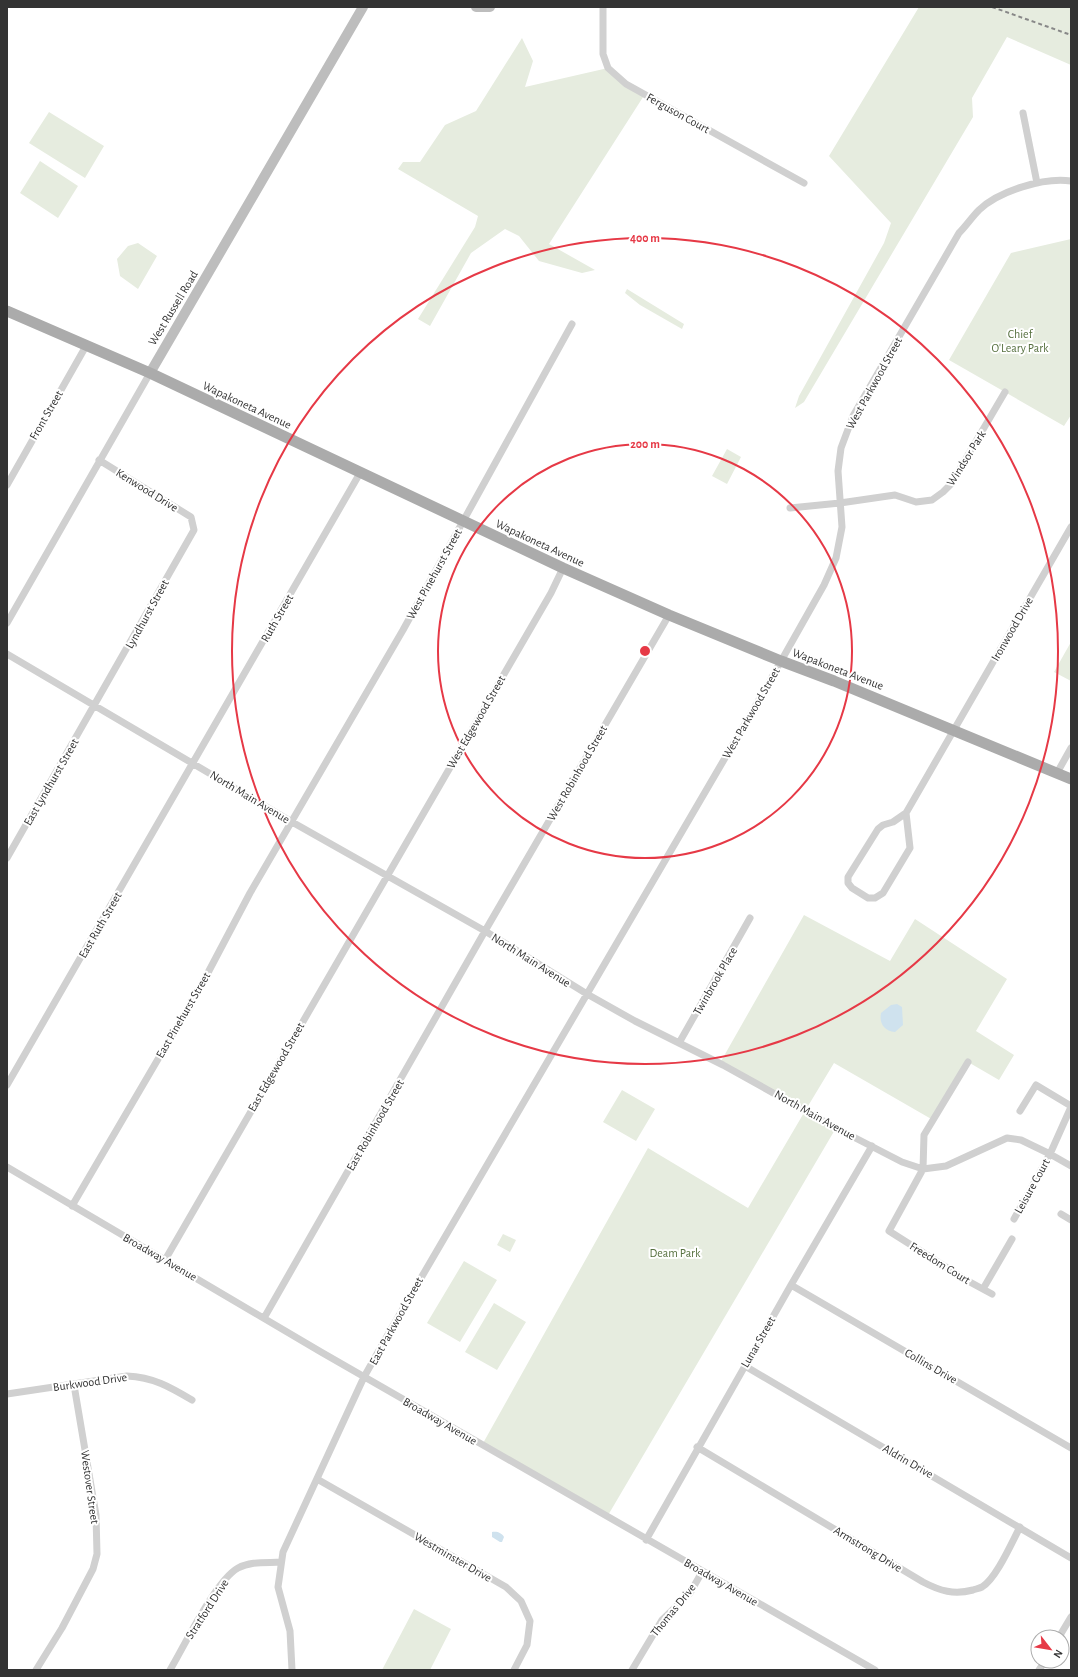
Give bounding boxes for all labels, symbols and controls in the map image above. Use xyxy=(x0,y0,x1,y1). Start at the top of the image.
street label: Ferguson Court xyxy=(644,91,712,135)
text: 400 m xyxy=(630,232,660,244)
street label: West Russell Road xyxy=(146,269,200,347)
park label: Chief O'Leary Park xyxy=(991,328,1049,355)
street label: West Parkwood Street xyxy=(844,335,904,431)
street label: Wapakoneta Avenue xyxy=(201,379,293,431)
street label: Front Street xyxy=(27,388,65,442)
street label: Windsor Park xyxy=(944,428,988,488)
text: 200 m xyxy=(630,438,660,450)
street label: Kenwood Drive xyxy=(114,466,180,514)
street label: Wapakoneta Avenue xyxy=(494,517,586,569)
street label: West Pinehurst Street xyxy=(404,527,464,621)
street label: Lyndhurst Street xyxy=(123,577,172,651)
street label: Ruth Street xyxy=(259,592,295,644)
street label: Ironwood Drive xyxy=(989,595,1035,663)
centre of rings xyxy=(638,644,652,658)
street label: Wapakoneta Avenue xyxy=(791,646,885,692)
street label: West Parkwood Street xyxy=(720,665,782,761)
street label: West Edgewood Street xyxy=(445,673,508,771)
street label: West Robinhood Street xyxy=(545,723,609,823)
street label: East Lyndhurst Street xyxy=(21,736,82,828)
street label: North Main Avenue xyxy=(208,769,292,825)
street label: East Ruth Street xyxy=(76,890,124,960)
street label: North Main Avenue xyxy=(489,931,573,989)
street label: Twinbrook Place xyxy=(691,945,739,1017)
street label: East Pinehurst Street xyxy=(154,970,212,1060)
street label: East Edgewood Street xyxy=(246,1020,306,1114)
street label: East Robinhood Street xyxy=(344,1077,406,1173)
street label: North Main Avenue xyxy=(772,1088,858,1142)
street label: Leisure Court xyxy=(1012,1156,1052,1215)
street label: Broadway Avenue xyxy=(120,1231,199,1284)
street label: Freedom Court xyxy=(908,1240,973,1286)
park label: Deam Park xyxy=(649,1247,701,1259)
street label: East Parkwood Street xyxy=(367,1275,425,1367)
street label: Lunar Street xyxy=(739,1314,777,1370)
street label: Collins Drive xyxy=(903,1346,959,1386)
street label: Burkwood Drive xyxy=(52,1371,128,1393)
street label: Broadway Avenue xyxy=(400,1395,479,1448)
street label: Aldrin Drive xyxy=(881,1442,935,1480)
street label: Westover Street xyxy=(79,1449,101,1525)
street label: Armstrong Drive xyxy=(832,1524,904,1574)
street label: Westminster Drive xyxy=(412,1530,494,1584)
street label: Broadway Avenue xyxy=(681,1556,760,1609)
street label: Stratford Drive xyxy=(183,1577,231,1641)
street label: Thomas Drive xyxy=(648,1581,698,1639)
north arrow xyxy=(1030,1629,1070,1669)
text: N xyxy=(1051,1648,1065,1660)

